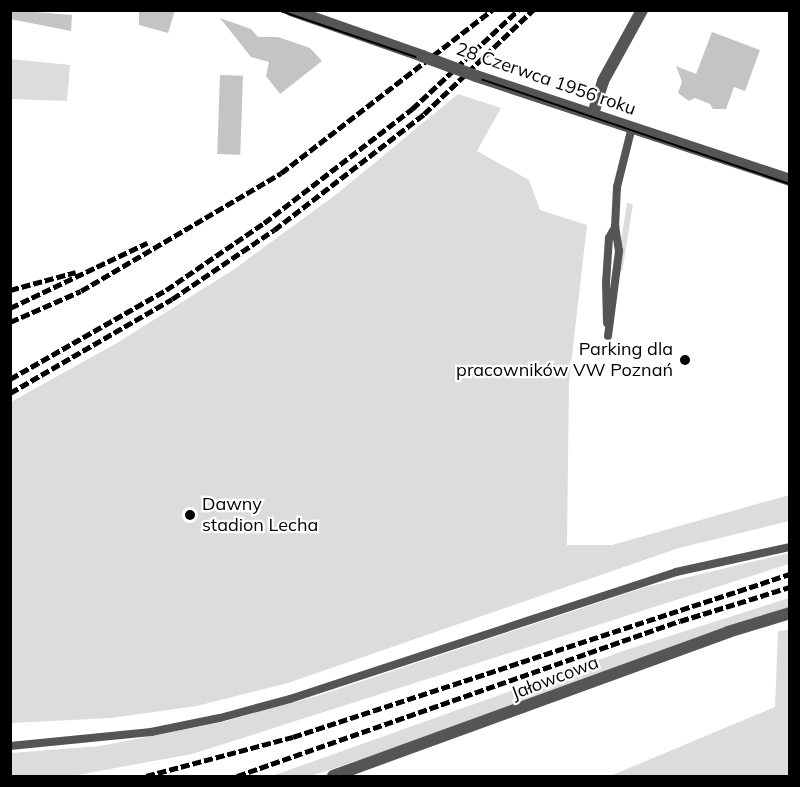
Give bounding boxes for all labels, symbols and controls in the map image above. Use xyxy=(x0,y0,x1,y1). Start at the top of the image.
street label: 28 Czerwca 1956 roku xyxy=(453,38,639,120)
place label: Parking dla pracowników VW Poznań xyxy=(456,339,673,382)
marker: Parking dla pracowników VW Poznań xyxy=(678,353,692,367)
place label: Dawny stadion Lecha xyxy=(202,494,318,536)
marker: Dawny stadion Lecha xyxy=(183,508,197,522)
street label: Jałowcowa xyxy=(508,651,602,705)

